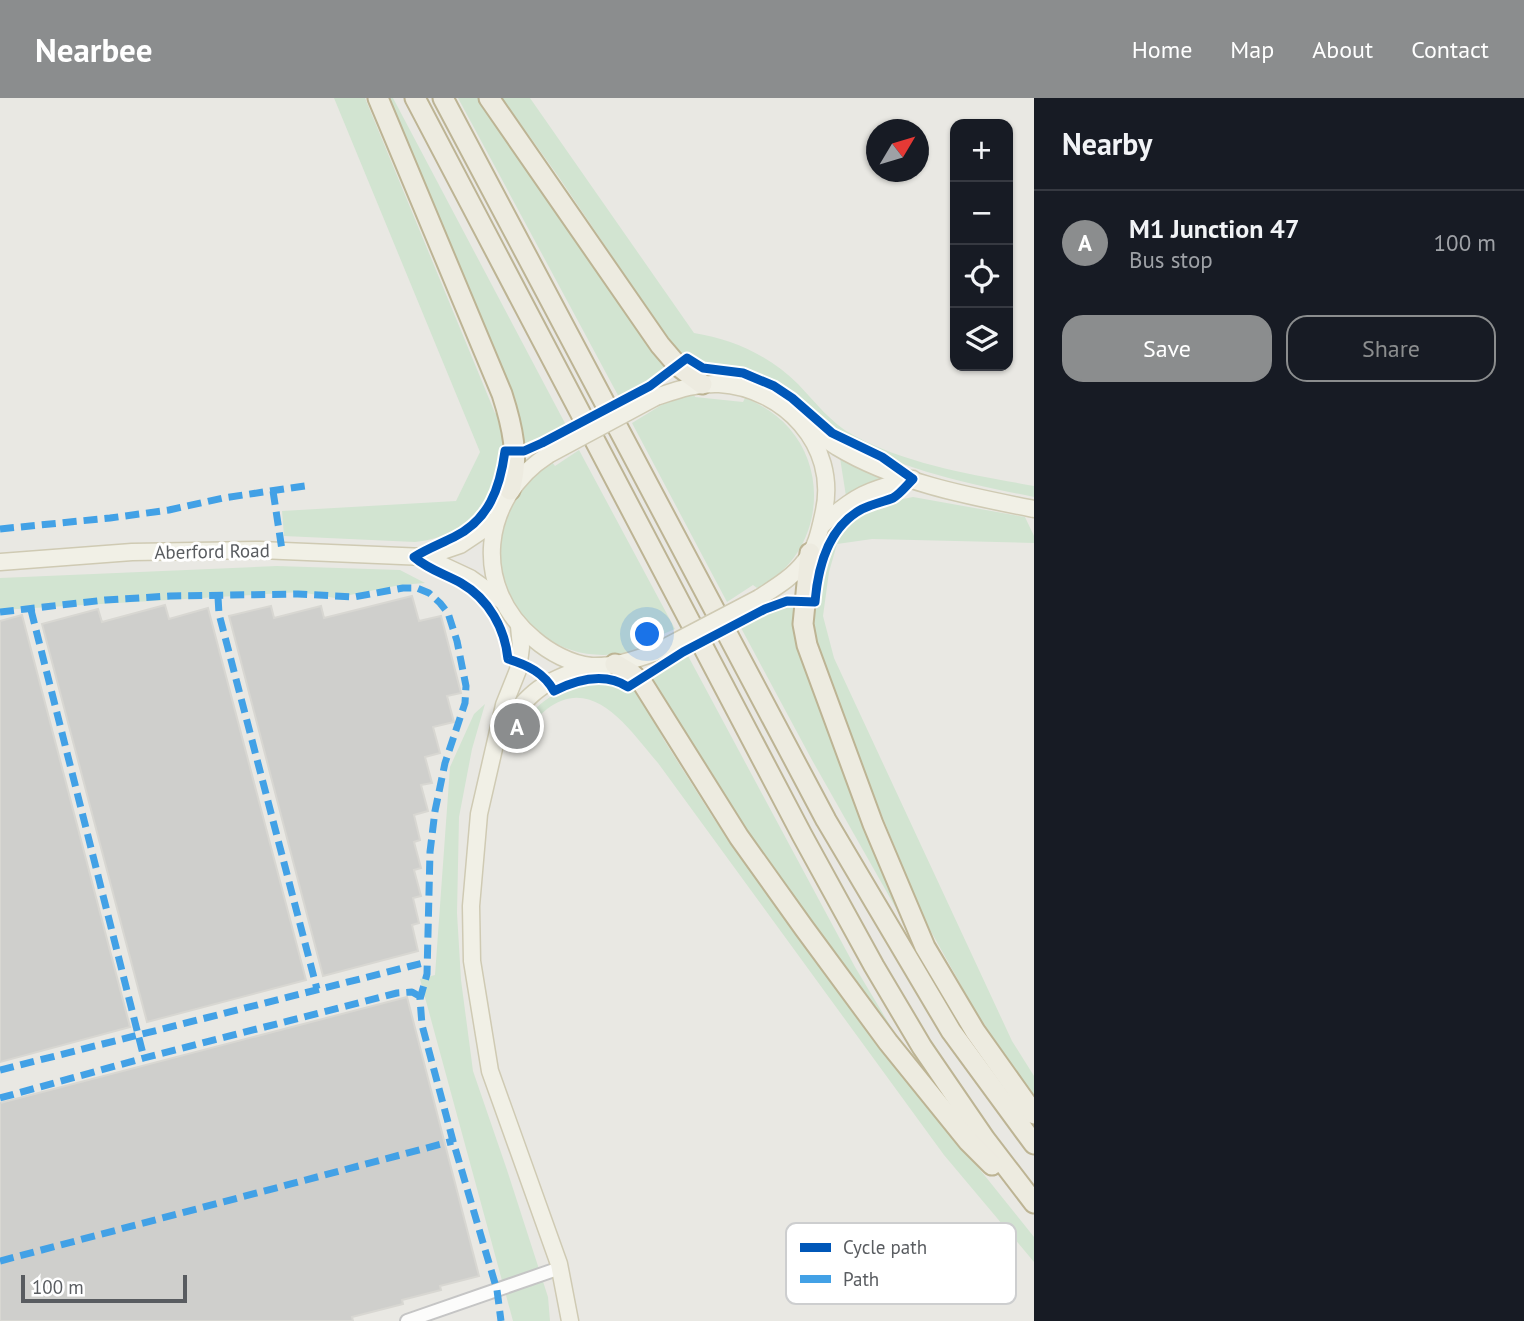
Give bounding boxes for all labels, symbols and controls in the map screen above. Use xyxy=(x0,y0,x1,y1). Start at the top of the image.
text: Nearbee xyxy=(35,28,152,71)
text: Home xyxy=(1132,34,1192,65)
text: Map xyxy=(1230,34,1274,65)
text: About xyxy=(1312,34,1373,65)
text: Contact xyxy=(1411,34,1489,65)
north arrow xyxy=(866,119,929,182)
map controls xyxy=(950,119,1013,371)
button: + xyxy=(950,119,1013,182)
text: Nearby xyxy=(1062,124,1152,163)
button: − xyxy=(950,182,1013,245)
text: M1 Junction 47 xyxy=(1129,212,1299,245)
text: A xyxy=(1078,228,1092,257)
text: 100 m xyxy=(1434,228,1496,257)
button: locate xyxy=(950,245,1013,308)
text: Bus stop xyxy=(1129,245,1213,274)
button: layers xyxy=(950,308,1013,371)
button: Save xyxy=(1062,315,1272,382)
button: Share xyxy=(1286,315,1496,382)
street label: Aberford Road xyxy=(154,538,270,564)
your location xyxy=(630,617,664,651)
pin: A xyxy=(494,700,540,752)
legend xyxy=(786,1223,1016,1304)
text: Cycle path xyxy=(843,1235,927,1259)
text: Path xyxy=(843,1267,879,1291)
scale bar xyxy=(21,1272,187,1304)
text: 100 m xyxy=(32,1275,84,1299)

